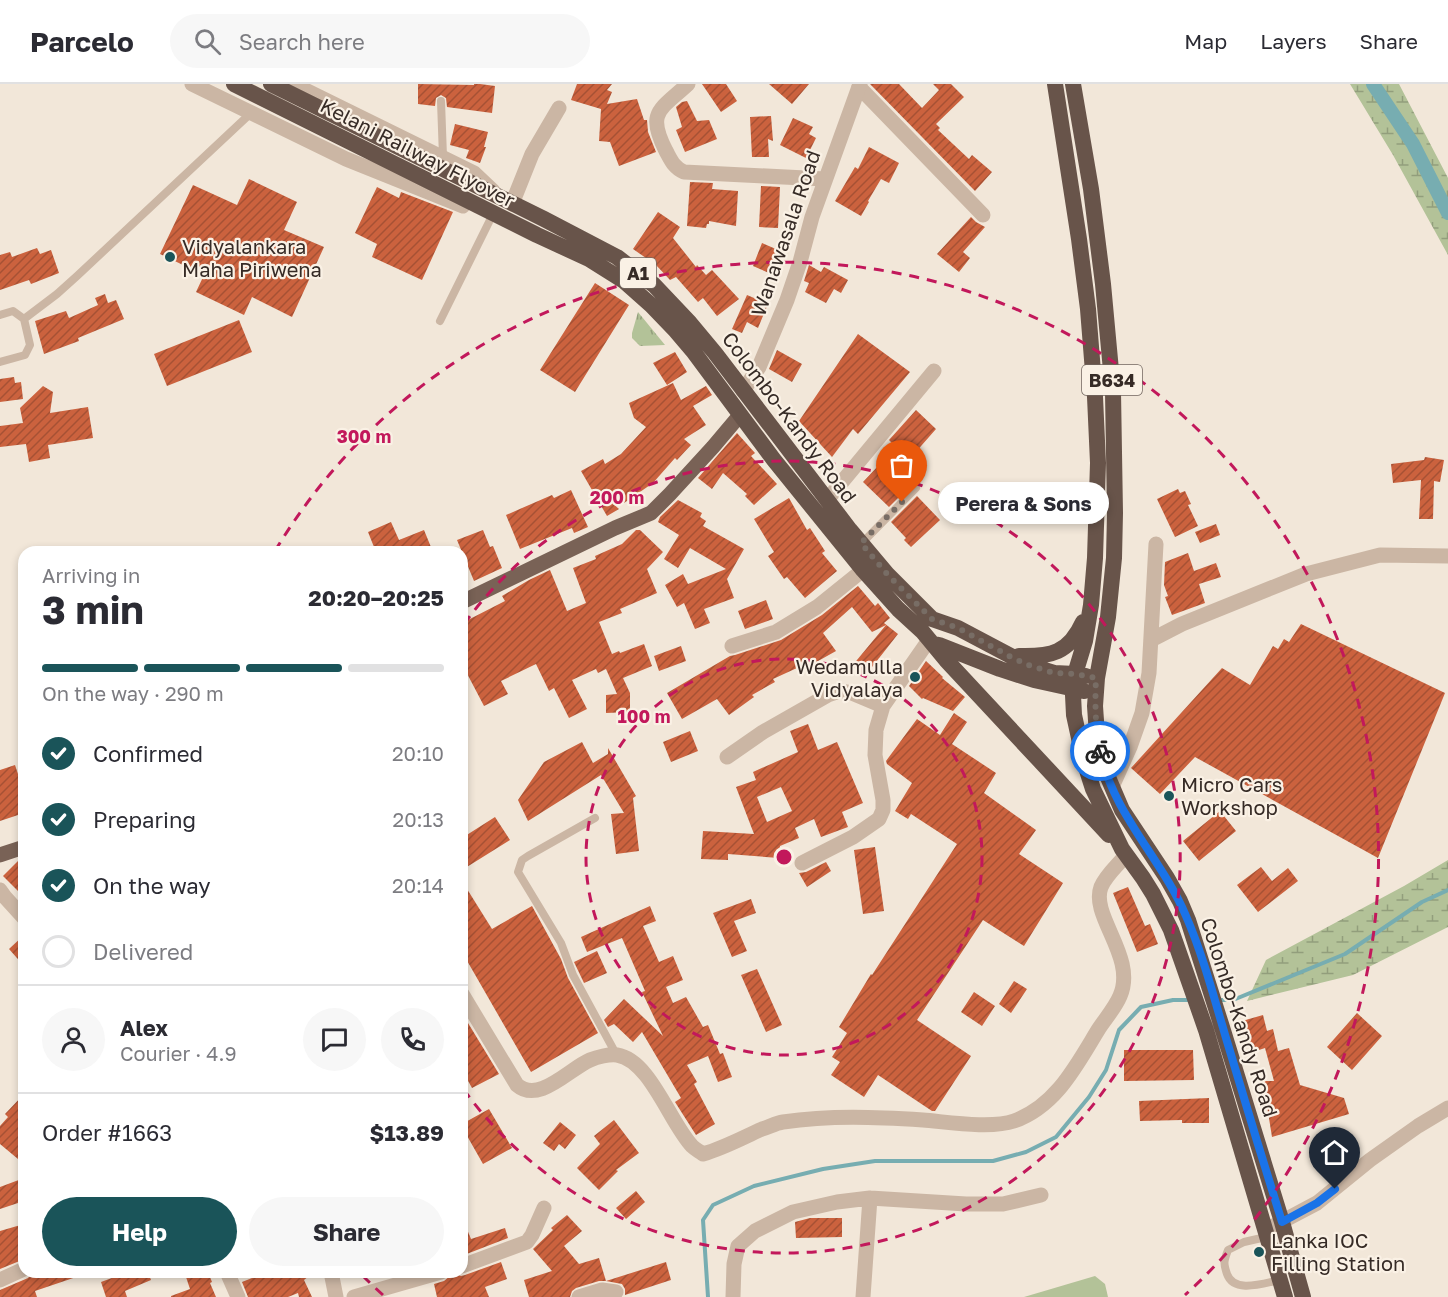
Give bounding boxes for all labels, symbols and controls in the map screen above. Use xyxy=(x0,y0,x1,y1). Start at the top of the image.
search box xyxy=(170,14,590,68)
text: Parcelo xyxy=(30,25,134,58)
icon: search xyxy=(191,25,224,58)
text: Search here xyxy=(239,28,365,55)
text: Map xyxy=(1184,28,1227,54)
text: Layers xyxy=(1260,28,1327,54)
text: Share xyxy=(1360,28,1418,54)
street label: Kelani Railway Flyover xyxy=(317,92,519,212)
street label: Wanawasala Road xyxy=(745,147,825,319)
place label: Vidyalankara Maha Piriwena xyxy=(182,234,322,281)
marker: Vidyalankara Maha Piriwena xyxy=(163,250,177,264)
road number: A1 xyxy=(620,258,656,288)
street label: Colombo-Kandy Road xyxy=(718,327,862,507)
road number: B634 xyxy=(1082,365,1142,395)
text: 300 m xyxy=(337,425,391,447)
pin xyxy=(876,440,927,502)
icon: bag xyxy=(885,449,918,482)
callout: Perera & Sons xyxy=(938,481,1109,523)
text: 200 m xyxy=(590,486,644,508)
text: Perera & Sons xyxy=(955,491,1092,515)
text: Arriving in xyxy=(42,563,140,587)
text: 20:20–20:25 xyxy=(308,584,444,611)
text: 3 min xyxy=(42,586,144,633)
place label: Wedamulla Vidyalaya xyxy=(796,654,903,701)
marker: Wedamulla Vidyalaya xyxy=(908,670,922,684)
text: On the way · 290 m xyxy=(42,681,224,705)
text: 100 m xyxy=(618,705,670,727)
courier xyxy=(1070,721,1130,781)
icon: bike xyxy=(1084,735,1117,768)
icon: check xyxy=(42,737,75,770)
text: Confirmed xyxy=(93,740,203,767)
text: 20:10 xyxy=(392,741,444,765)
place label: Micro Cars Workshop xyxy=(1181,772,1282,819)
marker: Micro Cars Workshop xyxy=(1162,789,1176,803)
icon: check xyxy=(42,803,75,836)
text: Preparing xyxy=(93,806,196,833)
text: 20:13 xyxy=(393,807,444,831)
centre of rings xyxy=(774,847,794,867)
icon: check xyxy=(42,869,75,902)
text: On the way xyxy=(93,872,211,899)
text: 20:14 xyxy=(392,873,444,897)
street label: Colombo-Kandy Road xyxy=(1196,914,1284,1120)
text: Delivered xyxy=(93,938,193,965)
button: person xyxy=(42,1008,105,1071)
button: chat xyxy=(303,1008,366,1071)
button: phone xyxy=(381,1008,444,1071)
text: Alex xyxy=(120,1014,168,1041)
text: Courier · 4.9 xyxy=(120,1041,237,1065)
text: Order #1663 xyxy=(42,1119,172,1146)
text: $13.89 xyxy=(369,1119,444,1146)
pin xyxy=(1309,1127,1360,1189)
icon: home xyxy=(1318,1136,1351,1169)
button: Help xyxy=(42,1197,237,1266)
button: Share xyxy=(249,1197,444,1266)
place label: Lanka IOC Filling Station xyxy=(1271,1228,1405,1275)
marker: Lanka IOC Filling Station xyxy=(1252,1245,1266,1259)

